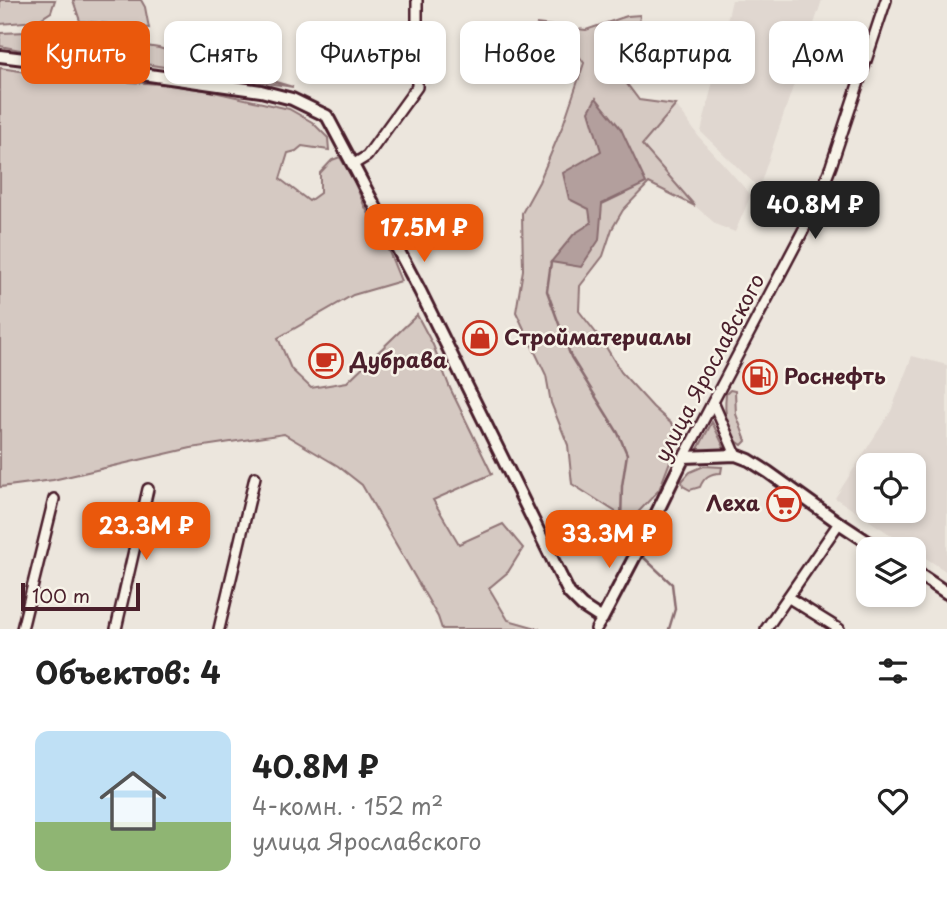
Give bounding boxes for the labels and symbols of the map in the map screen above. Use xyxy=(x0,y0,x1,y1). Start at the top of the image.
pin: 40.8M ₽ xyxy=(750,182,880,241)
pin: 17.5M ₽ xyxy=(359,204,489,264)
street label: улица Ярославского xyxy=(645,267,772,467)
shop icon: Стройматериалы xyxy=(461,319,499,357)
place label: Стройматериалы xyxy=(504,320,691,352)
cafe icon: Дубрава xyxy=(307,342,345,380)
place label: Дубрава xyxy=(349,343,448,375)
fuel station icon: Роснефть xyxy=(741,358,779,396)
place label: Роснефть xyxy=(784,359,886,391)
supermarket icon: Леха xyxy=(765,485,803,523)
place label: Леха xyxy=(706,486,761,518)
pin: 23.3M ₽ xyxy=(81,503,211,562)
pin: 33.3M ₽ xyxy=(544,510,674,570)
scale bar xyxy=(21,580,140,612)

